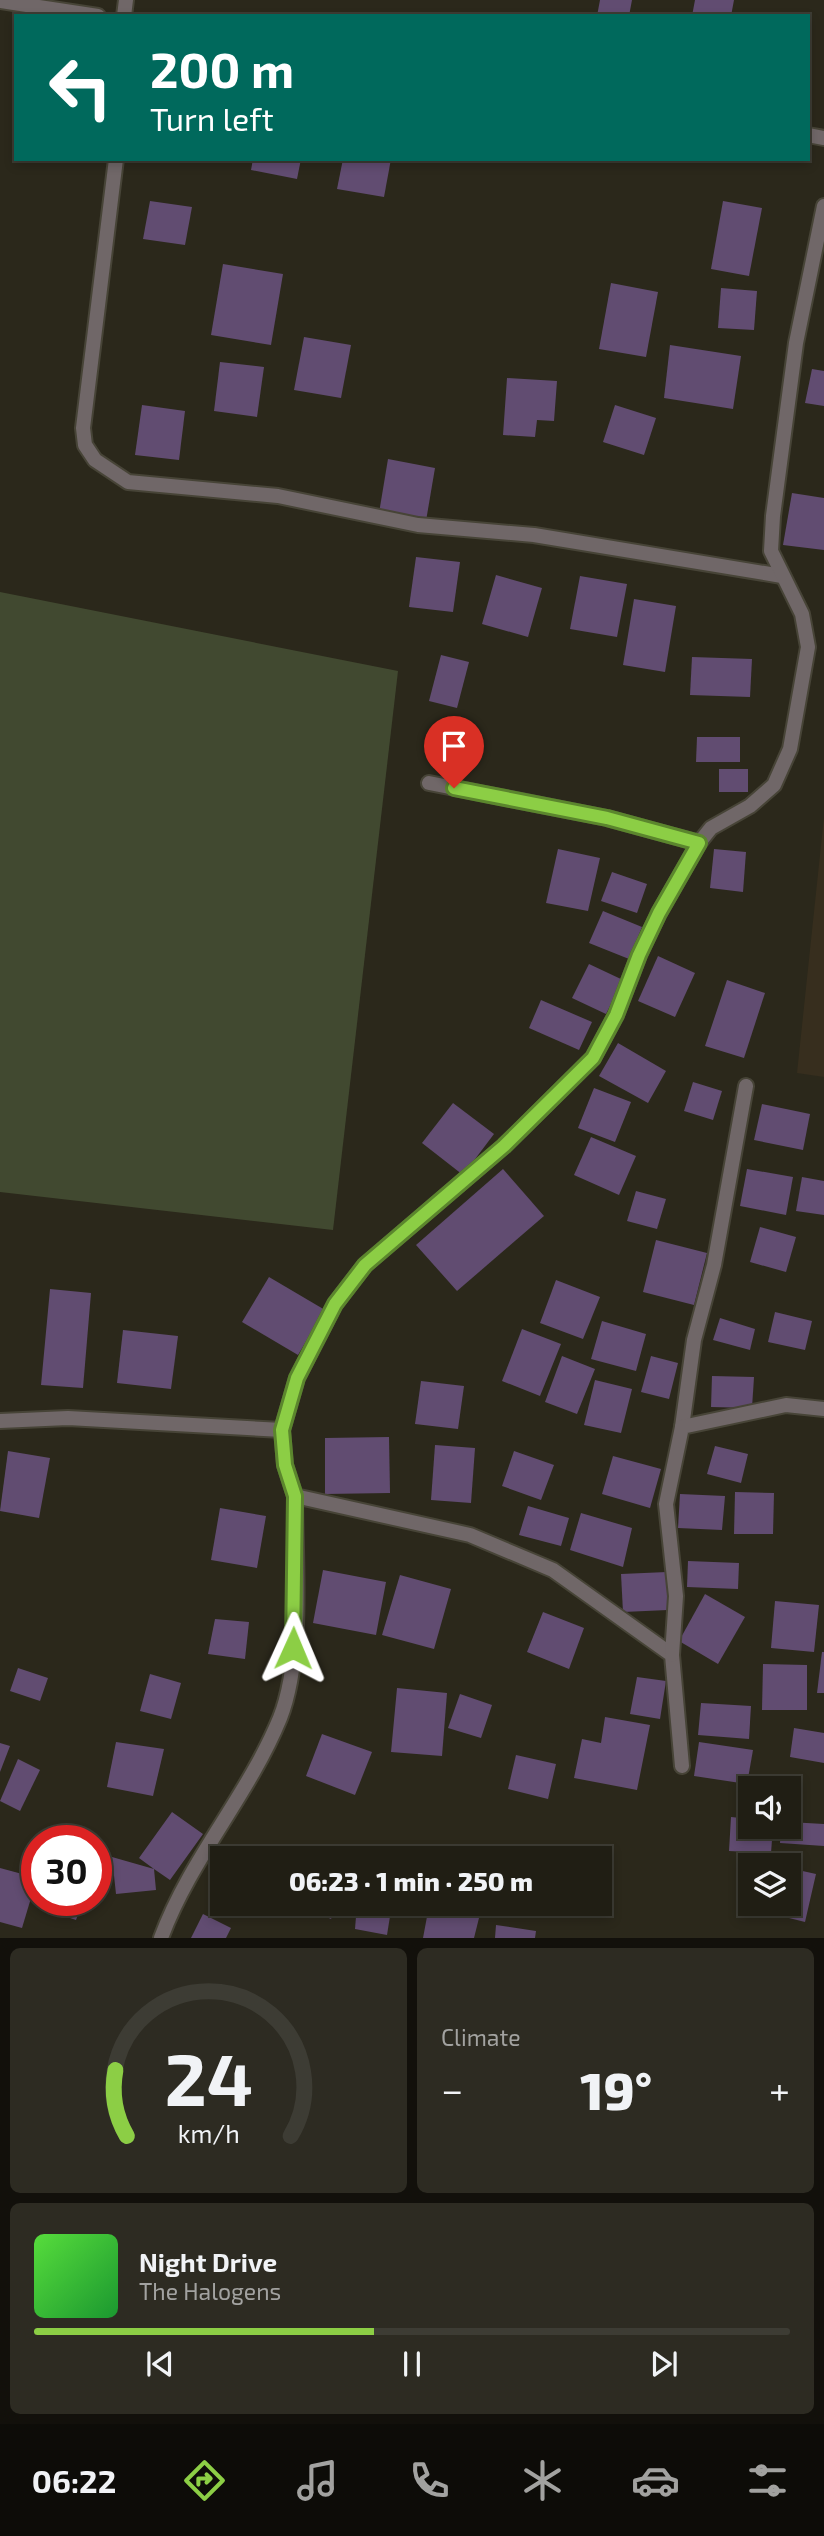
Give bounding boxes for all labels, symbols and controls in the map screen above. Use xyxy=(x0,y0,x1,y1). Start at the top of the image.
text: 200 m xyxy=(150,39,294,98)
icon: left xyxy=(35,42,126,133)
text: Turn left xyxy=(150,99,274,137)
pin xyxy=(424,716,484,788)
icon: arrive xyxy=(435,727,473,765)
position arrow xyxy=(256,1611,330,1685)
map controls xyxy=(738,1776,801,1916)
button: sound xyxy=(738,1776,801,1839)
speed limit sign: 30 xyxy=(21,1825,112,1916)
button: layers xyxy=(738,1853,801,1916)
text: 06:23 · 1 min · 250 m xyxy=(289,1865,533,1896)
text: Climate xyxy=(441,2023,521,2051)
text: 24 xyxy=(164,2034,253,2122)
text: 19° xyxy=(580,2058,652,2120)
text: − xyxy=(441,2066,463,2112)
text: + xyxy=(769,2066,790,2112)
text: km/h xyxy=(177,2118,240,2148)
text: Night Drive xyxy=(139,2246,277,2277)
text: The Halogens xyxy=(139,2277,281,2305)
icon: previous xyxy=(141,2345,179,2383)
icon: pause xyxy=(393,2345,431,2383)
icon: next xyxy=(645,2345,683,2383)
icon: directions xyxy=(180,2456,229,2505)
icon: music xyxy=(293,2456,342,2505)
icon: phone xyxy=(405,2456,454,2505)
icon: climate xyxy=(518,2456,567,2505)
icon: car xyxy=(631,2456,680,2505)
icon: filters xyxy=(743,2456,792,2505)
text: 06:22 xyxy=(32,2461,116,2499)

